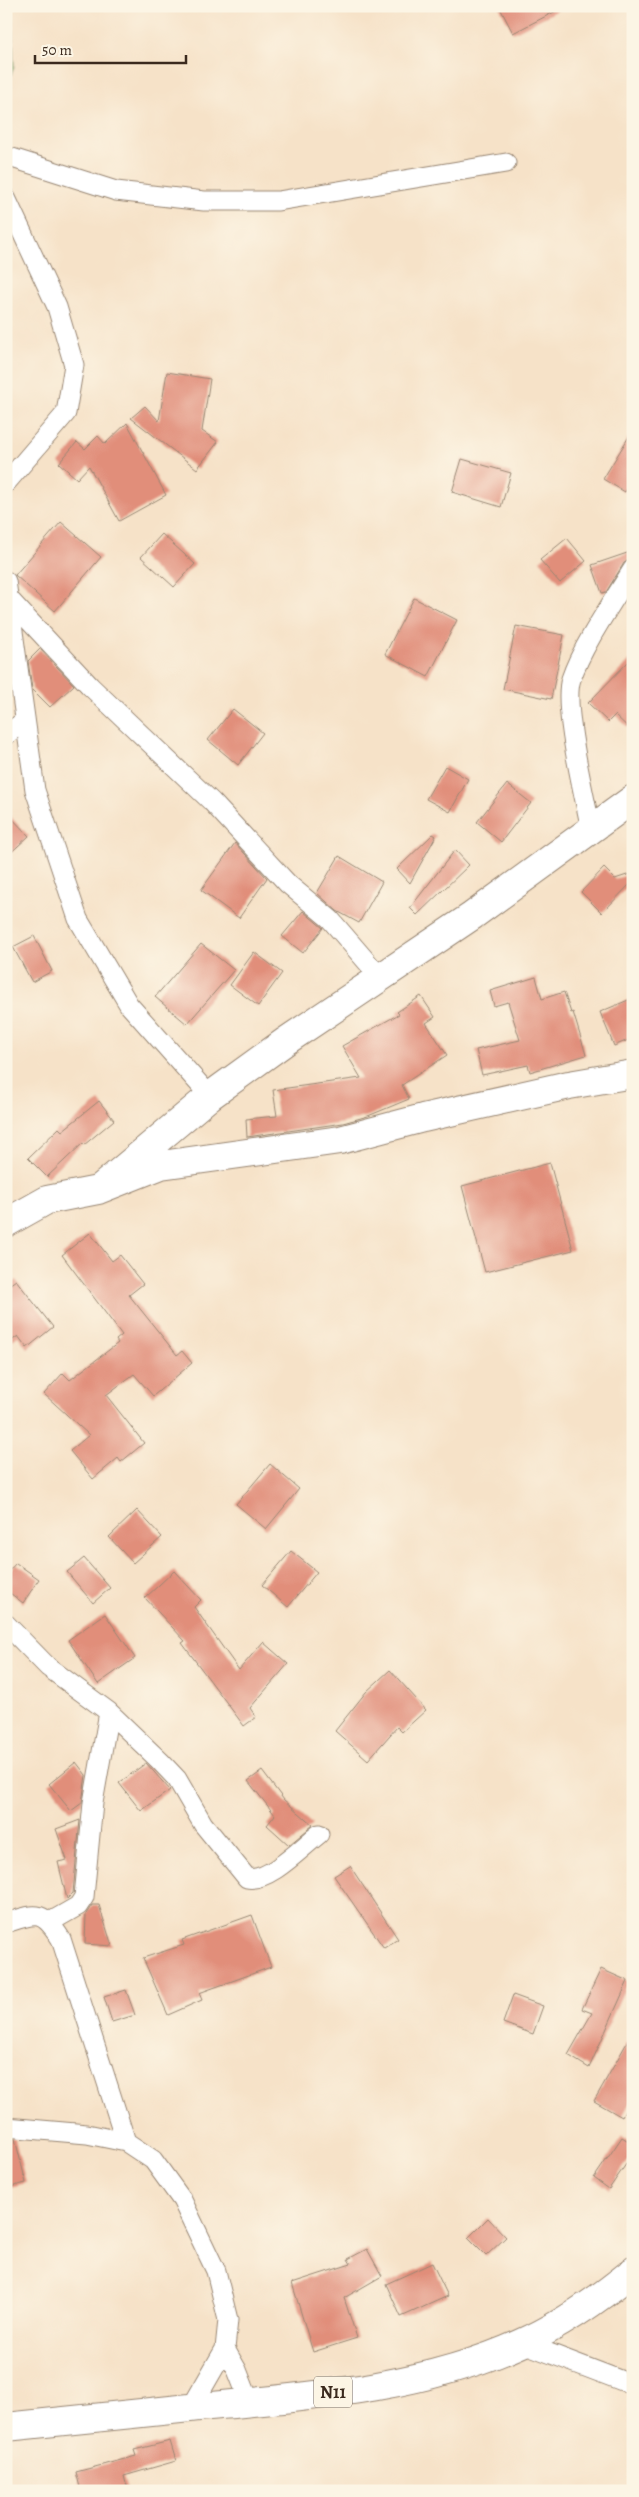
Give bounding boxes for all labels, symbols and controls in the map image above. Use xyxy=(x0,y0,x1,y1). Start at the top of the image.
scale bar xyxy=(35,32,186,64)
text: 50 m xyxy=(42,40,72,60)
road number: N11 xyxy=(314,2376,352,2408)

